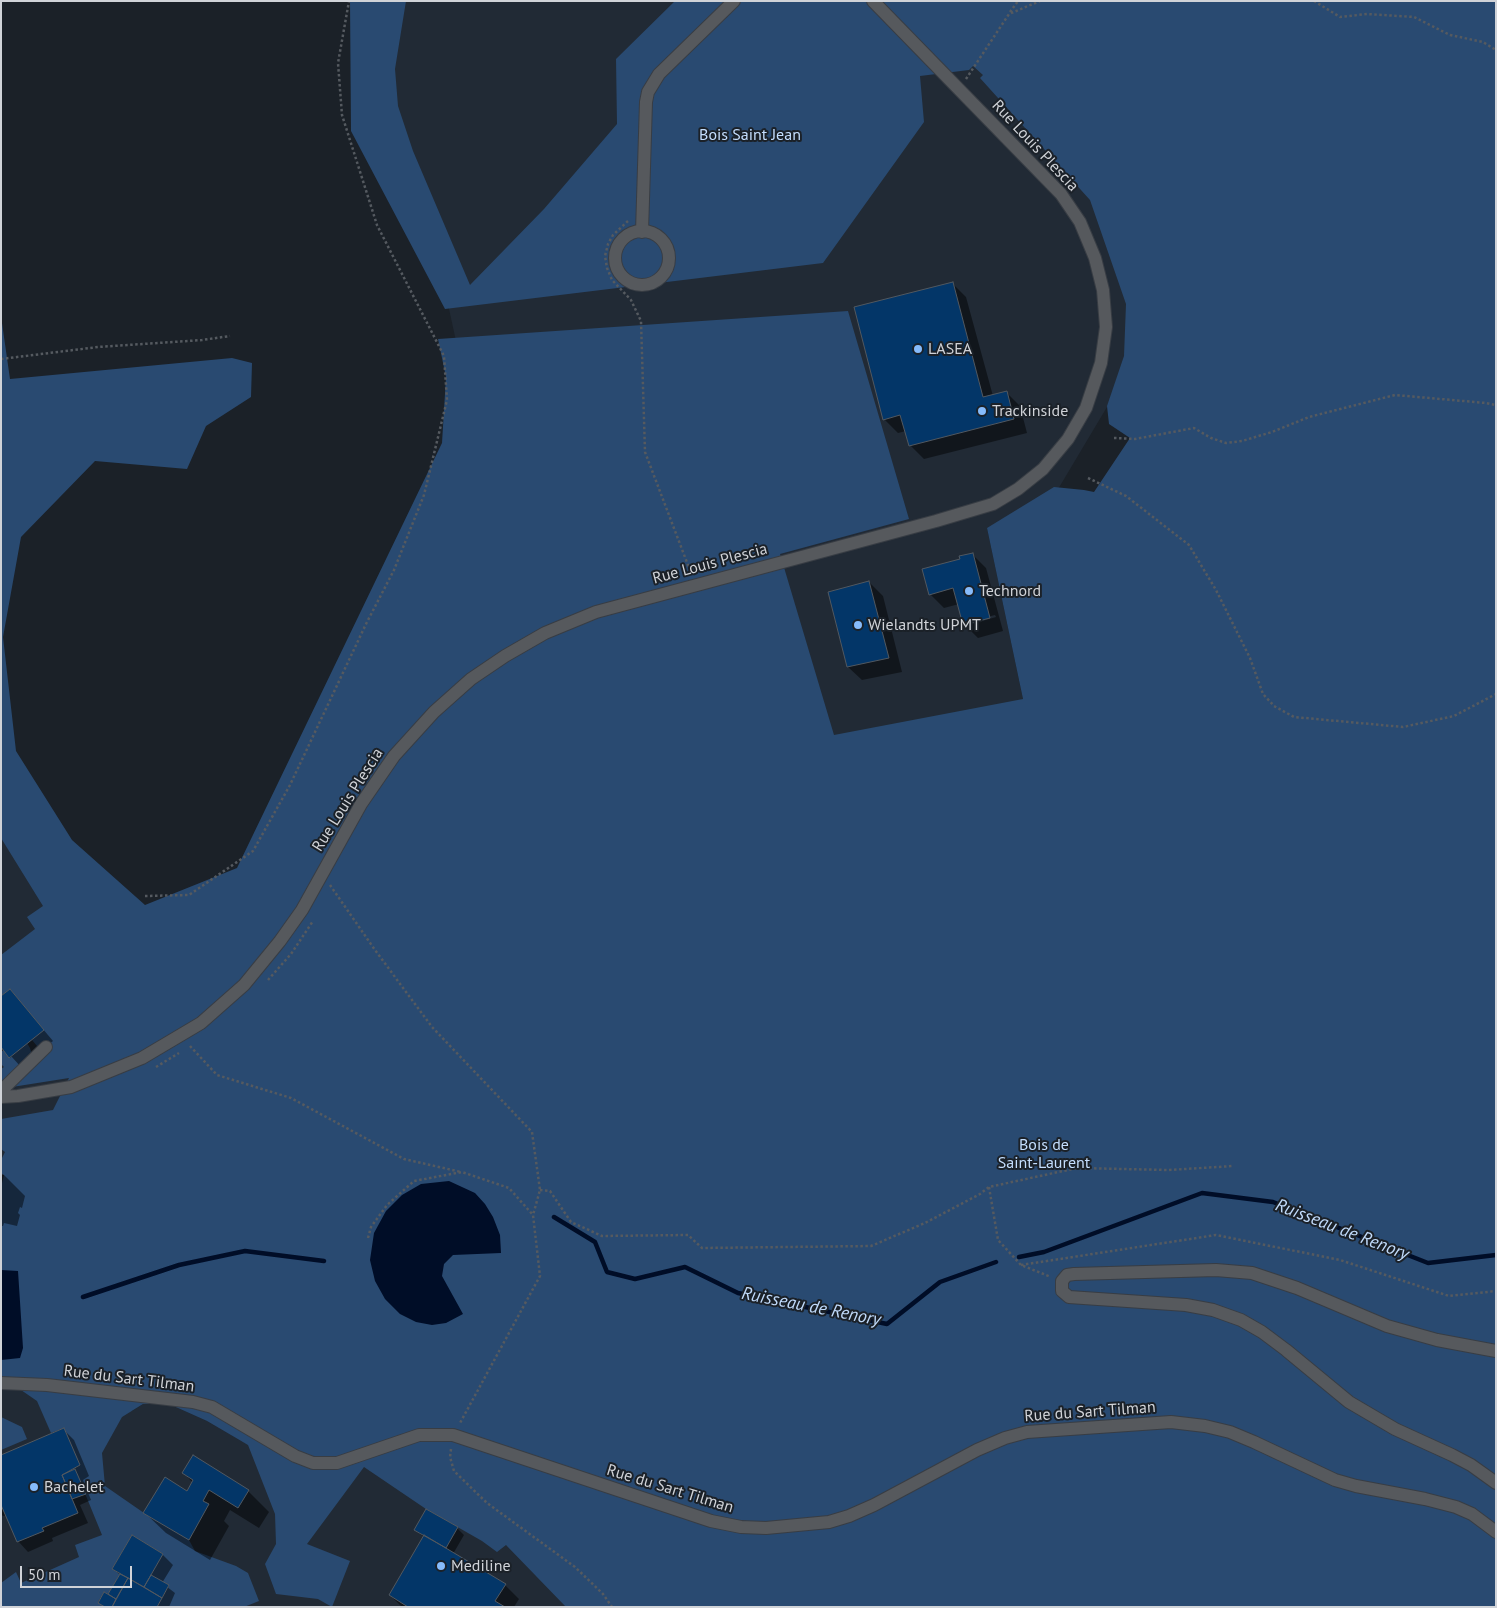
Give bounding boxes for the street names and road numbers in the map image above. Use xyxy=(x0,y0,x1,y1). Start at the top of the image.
street label: Rue Louis Plescia xyxy=(988,96,1082,196)
street label: Rue Louis Plescia xyxy=(650,539,770,589)
street label: Rue Louis Plescia xyxy=(309,745,387,855)
street label: Rue du Sart Tilman xyxy=(63,1361,195,1397)
street label: Rue du Sart Tilman xyxy=(1024,1398,1156,1426)
street label: Rue du Sart Tilman xyxy=(604,1461,736,1517)

